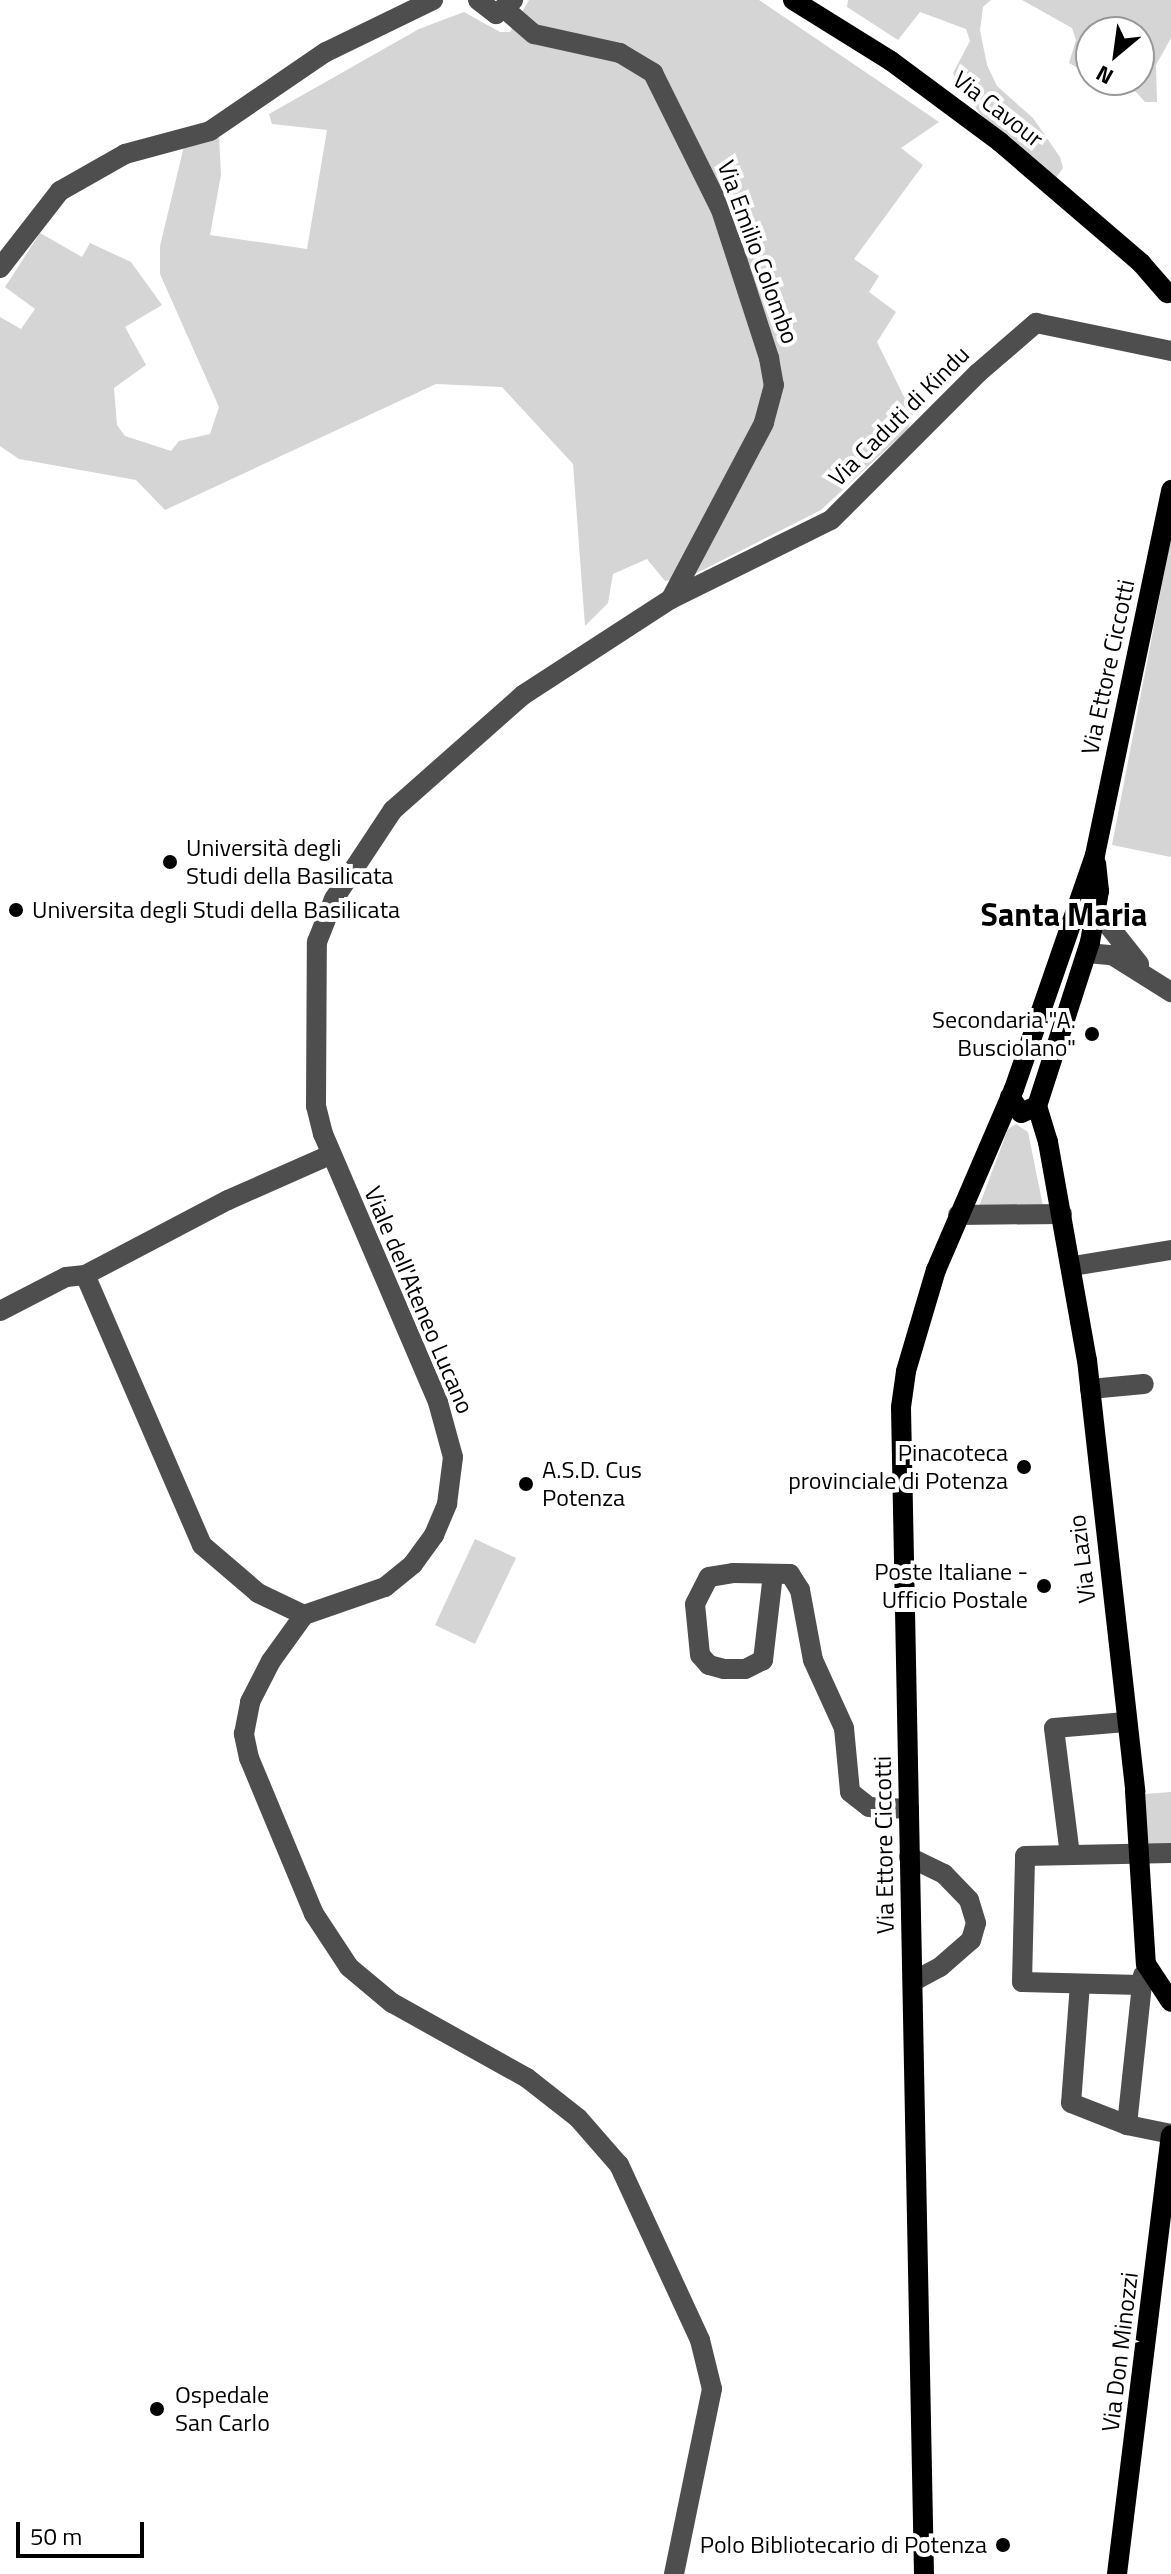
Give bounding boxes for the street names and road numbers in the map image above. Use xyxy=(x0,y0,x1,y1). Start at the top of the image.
street label: Via Cavour xyxy=(947,65,1049,153)
street label: Via Emilio Colombo xyxy=(711,156,805,348)
street label: Via Caduti di Kindu xyxy=(823,340,975,492)
street label: Via Ettore Ciccotti xyxy=(1075,577,1141,757)
street label: Viale dell'Ateneo Lucano xyxy=(358,1182,480,1418)
street label: Via Lazio xyxy=(1062,1513,1102,1605)
street label: Via Ettore Ciccotti xyxy=(868,1756,900,1934)
street label: Via Don Minozzi xyxy=(1096,2270,1144,2434)

